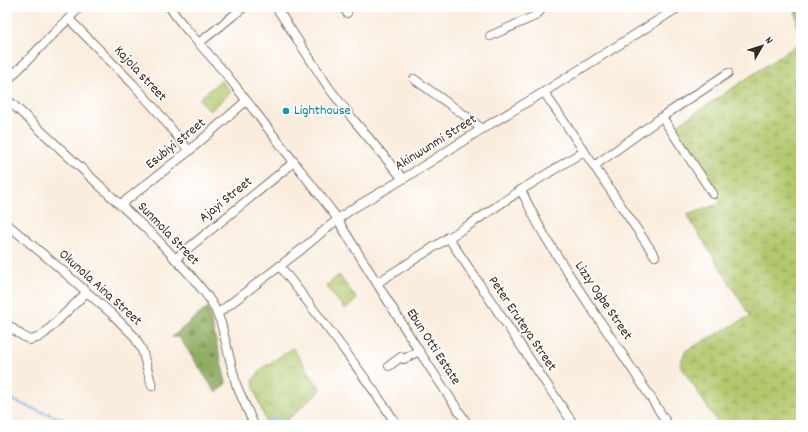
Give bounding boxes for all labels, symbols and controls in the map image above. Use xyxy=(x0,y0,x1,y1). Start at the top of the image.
north arrow xyxy=(742,26,782,66)
text: N xyxy=(760,34,776,49)
street label: Kajola street xyxy=(109,42,171,106)
place label: Lighthouse xyxy=(294,101,351,121)
marker: Lighthouse xyxy=(281,106,291,116)
street label: Akinwunmi Street xyxy=(391,110,481,176)
street label: Esubiyi street xyxy=(142,114,210,174)
street label: Ajayi Street xyxy=(195,172,257,228)
street label: Sunmola Street xyxy=(132,198,204,270)
street label: Okunola Aina Street xyxy=(54,245,146,331)
street label: Lizzy Ogbe Street xyxy=(569,258,637,344)
street label: Peter Eruteya Street xyxy=(483,273,561,375)
street label: Ebun Otti Estate xyxy=(401,305,465,389)

